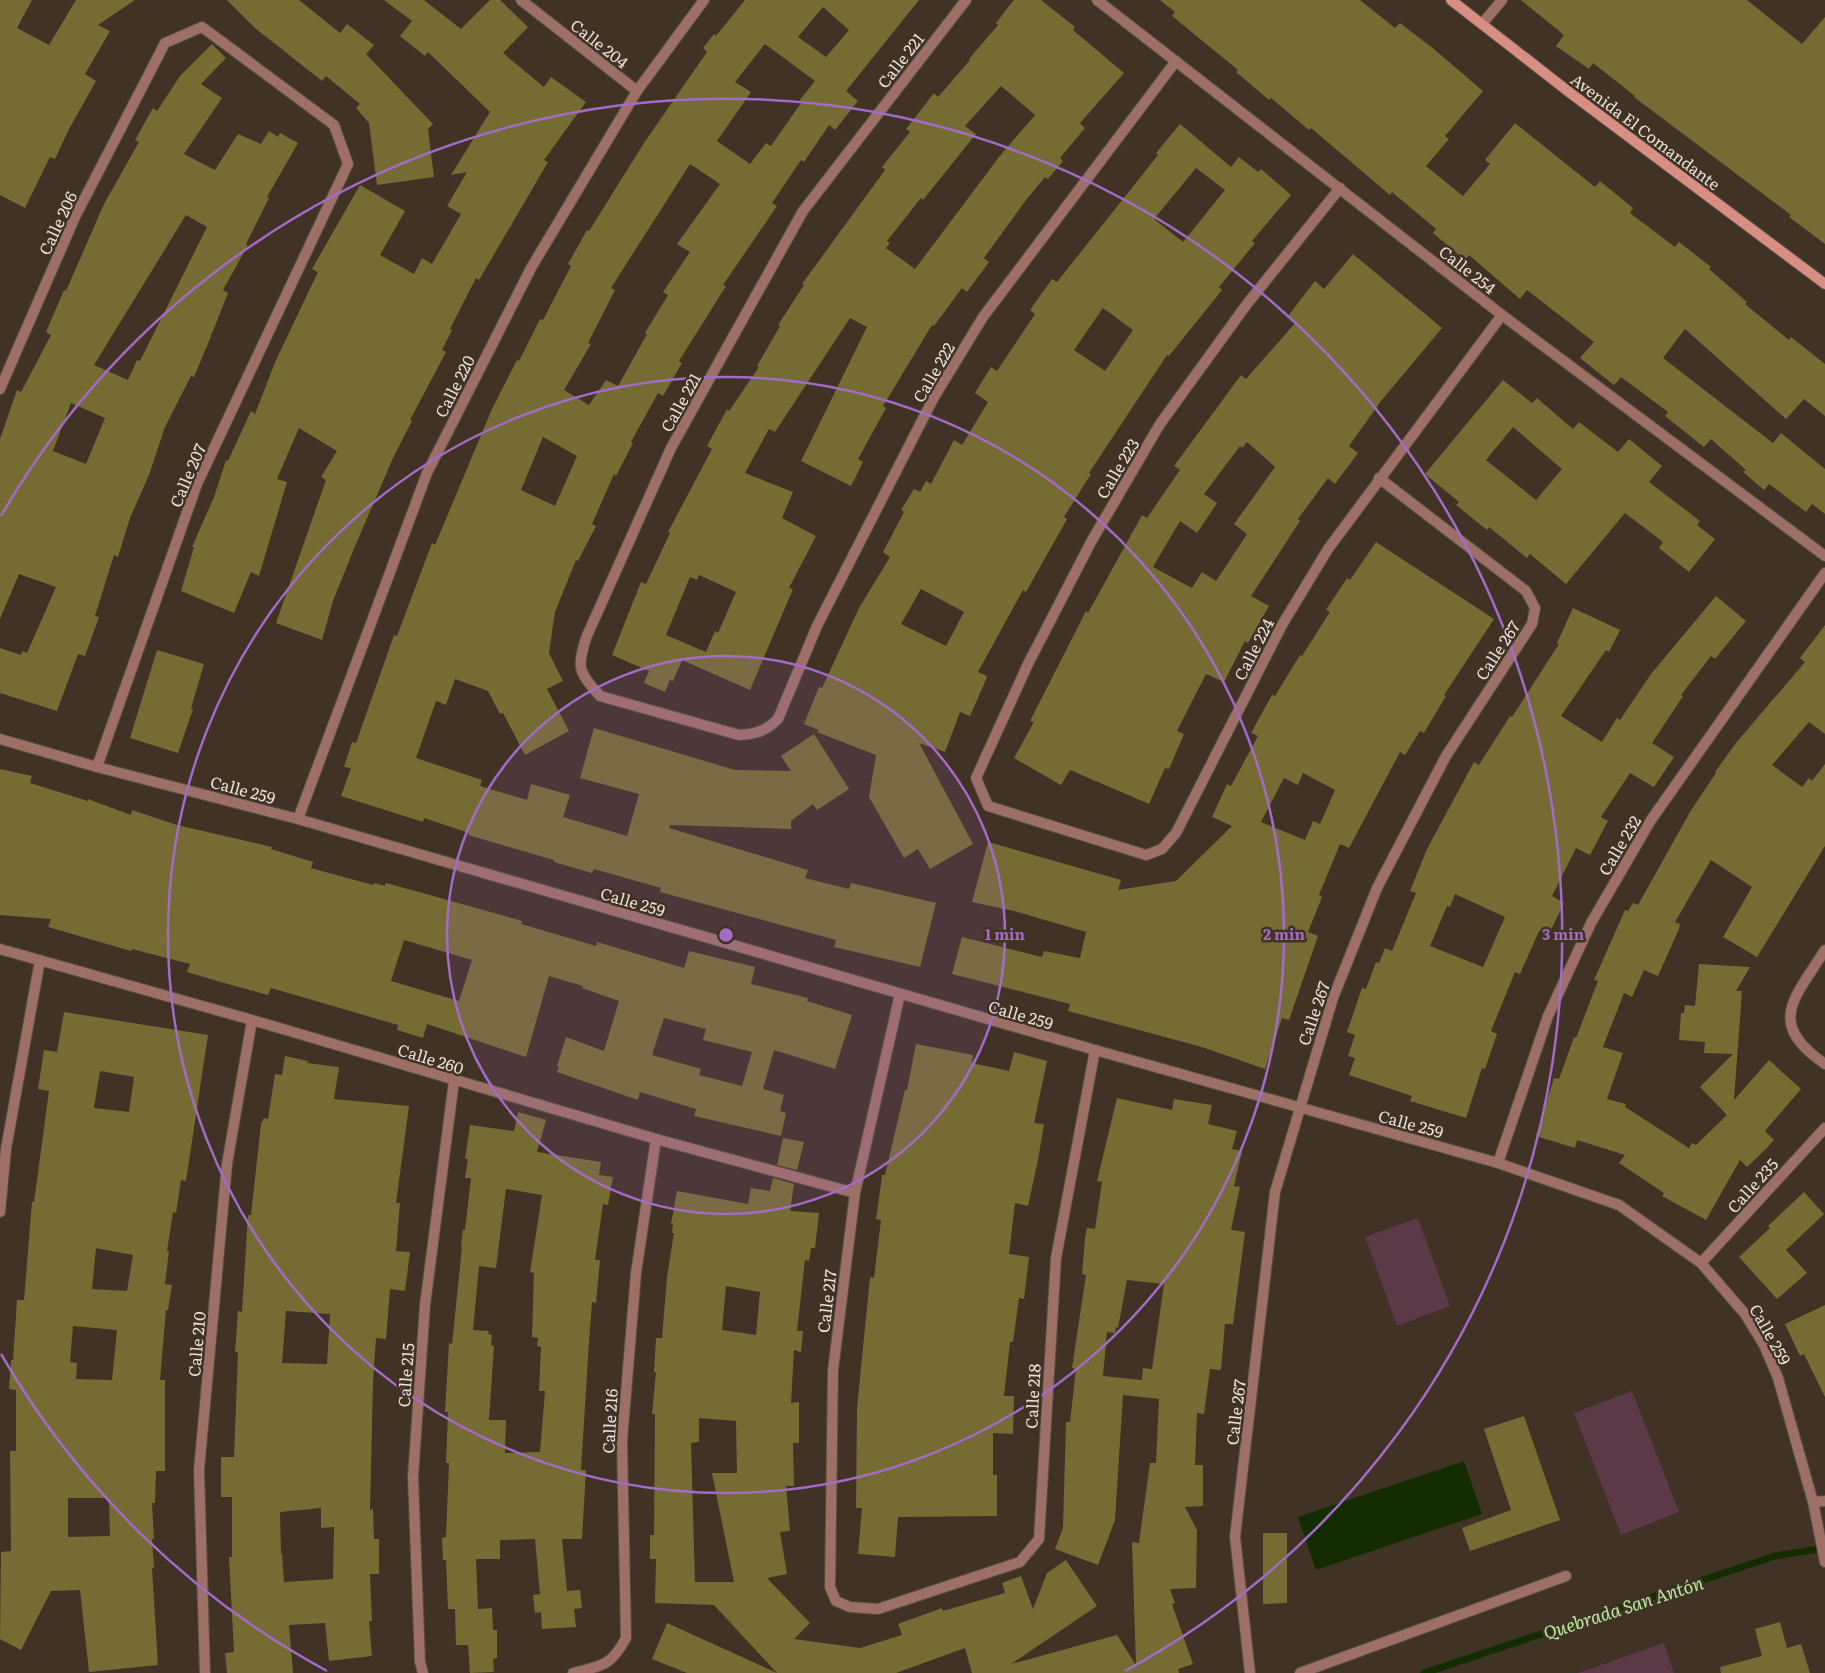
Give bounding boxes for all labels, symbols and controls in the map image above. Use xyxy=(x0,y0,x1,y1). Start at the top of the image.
street label: Calle 204 xyxy=(566,13,634,73)
street label: Calle 221 xyxy=(871,27,930,93)
street label: Avenida El Comandante xyxy=(1566,67,1726,195)
street label: Calle 206 xyxy=(32,187,82,259)
street label: Calle 254 xyxy=(1434,239,1502,299)
street label: Calle 222 xyxy=(906,337,960,407)
street label: Calle 220 xyxy=(428,351,480,421)
street label: Calle 221 xyxy=(654,368,706,436)
street label: Calle 223 xyxy=(1090,433,1144,503)
street label: Calle 207 xyxy=(163,439,211,511)
street label: Calle 224 xyxy=(1227,614,1279,684)
street label: Calle 267 xyxy=(1469,616,1525,684)
street label: Calle 259 xyxy=(208,769,278,809)
street label: Calle 232 xyxy=(1592,810,1646,880)
street label: Calle 259 xyxy=(598,880,668,922)
text: 1 min xyxy=(985,922,1026,945)
text: 2 min xyxy=(1263,922,1306,945)
text: 3 min xyxy=(1542,922,1585,945)
centre of rings xyxy=(717,926,735,944)
street label: Calle 267 xyxy=(1291,978,1335,1048)
street label: Calle 259 xyxy=(986,993,1056,1035)
street label: Calle 260 xyxy=(395,1037,467,1079)
street label: Calle 259 xyxy=(1376,1103,1446,1143)
street label: Calle 235 xyxy=(1721,1152,1783,1218)
street label: Calle 217 xyxy=(810,1268,842,1334)
street label: Calle 259 xyxy=(1744,1299,1798,1369)
street label: Calle 210 xyxy=(181,1310,211,1378)
street label: Calle 215 xyxy=(391,1342,419,1408)
street label: Calle 218 xyxy=(1018,1363,1046,1429)
street label: Calle 267 xyxy=(1219,1378,1251,1446)
street label: Calle 216 xyxy=(595,1388,623,1454)
water label: Quebrada San Antón xyxy=(1540,1568,1707,1646)

